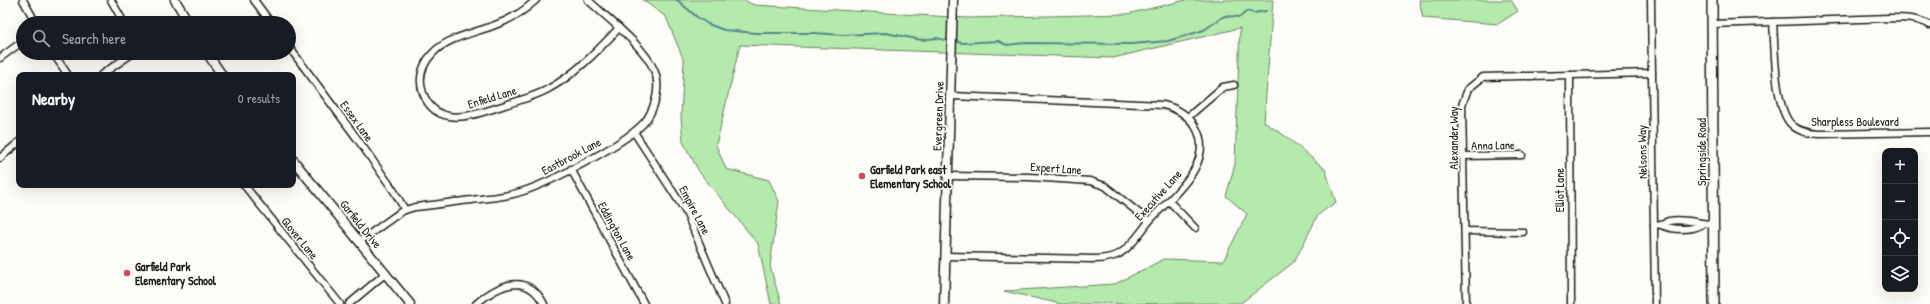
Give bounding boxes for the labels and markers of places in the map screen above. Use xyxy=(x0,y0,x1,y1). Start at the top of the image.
place label: Garfield Park east Elementary School xyxy=(870,161,952,193)
marker: Garfield Park east Elementary School xyxy=(857,171,867,181)
place label: Garfield Park Elementary School xyxy=(135,258,217,290)
marker: Garfield Park Elementary School xyxy=(122,268,132,278)

